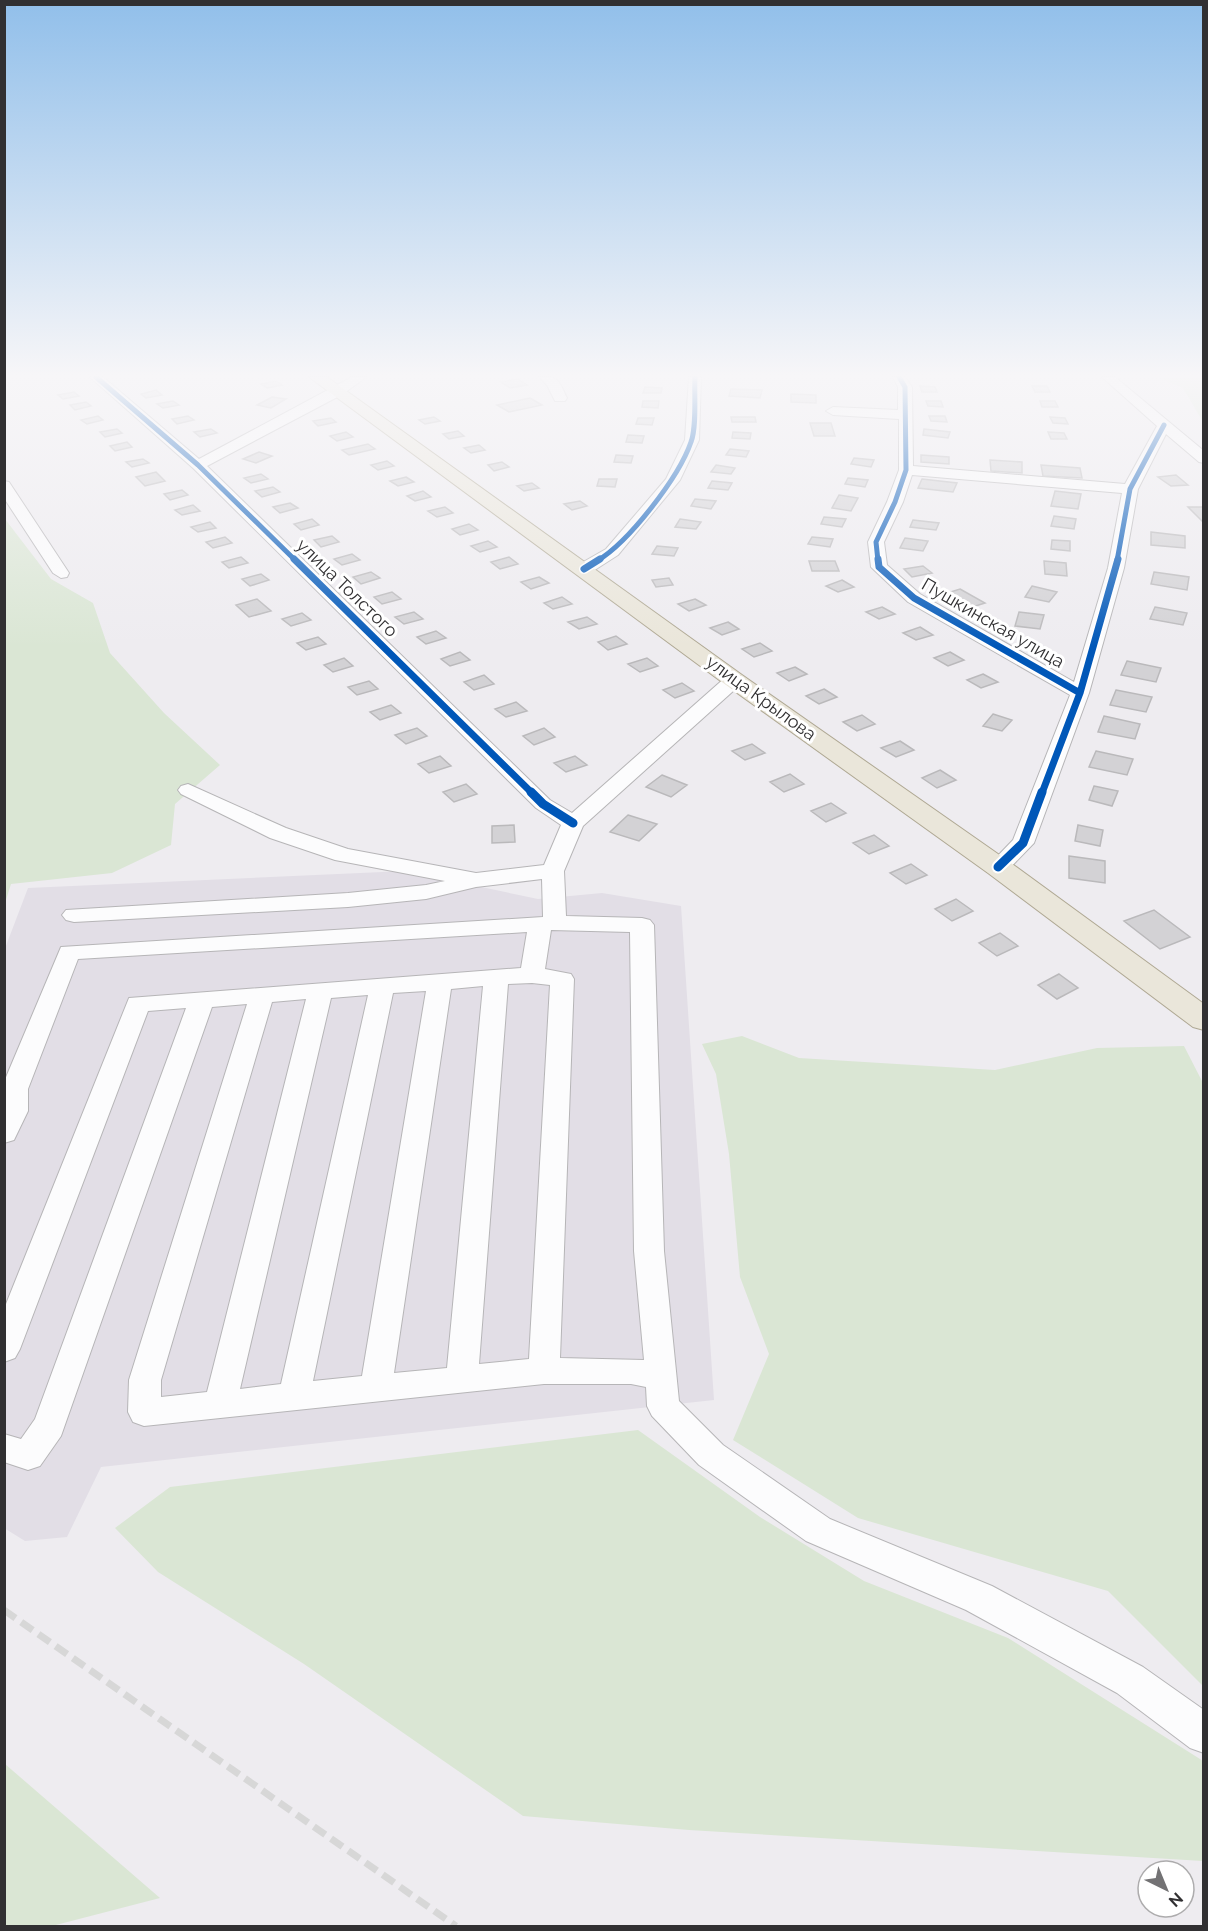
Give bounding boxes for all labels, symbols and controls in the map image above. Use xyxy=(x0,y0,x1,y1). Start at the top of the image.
street label: улица Толстого xyxy=(293,534,402,641)
street label: Пушкинская улица xyxy=(918,573,1068,672)
street label: улица Крылова xyxy=(702,651,820,744)
north arrow xyxy=(1136,1859,1196,1919)
text: N xyxy=(1165,1888,1187,1911)

